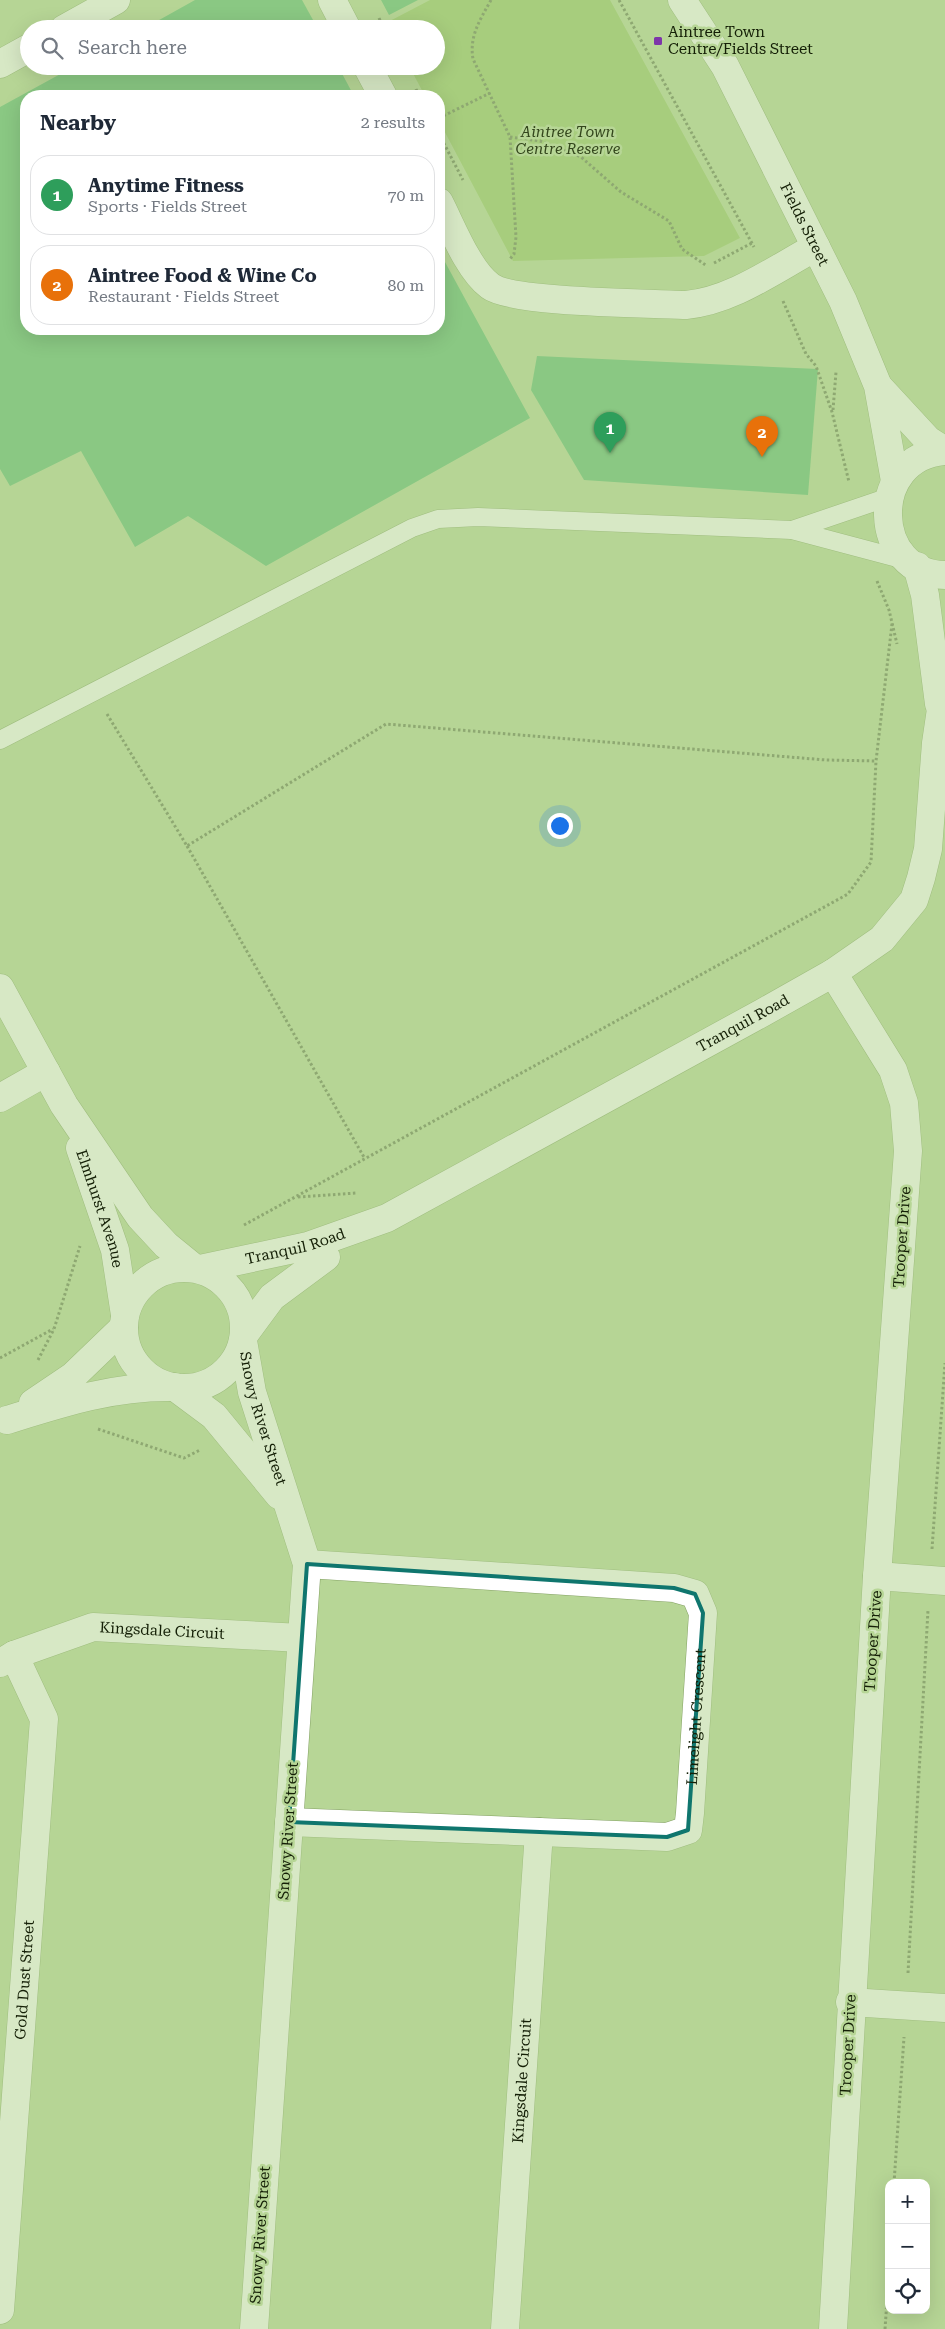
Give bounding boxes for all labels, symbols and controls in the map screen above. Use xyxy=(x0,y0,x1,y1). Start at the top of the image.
search box xyxy=(20,20,445,75)
place label: Aintree Town Centre/Fields Street xyxy=(668,23,813,58)
icon: search xyxy=(38,34,66,62)
marker: Aintree Town Centre/Fields Street xyxy=(652,35,664,47)
text: Search here xyxy=(78,36,187,59)
text: Nearby xyxy=(40,111,116,135)
text: 2 results xyxy=(361,113,425,132)
park label: Aintree Town Centre Reserve xyxy=(516,123,621,158)
text: Anytime Fitness xyxy=(88,174,244,197)
street label: Fields Street xyxy=(776,180,833,269)
text: 1 xyxy=(53,186,61,205)
text: 70 m xyxy=(387,186,424,205)
text: Sports · Fields Street xyxy=(88,197,247,216)
text: Aintree Food & Wine Co xyxy=(88,264,317,287)
text: 2 xyxy=(53,276,61,295)
text: 80 m xyxy=(387,276,424,295)
text: Restaurant · Fields Street xyxy=(88,287,279,306)
pin: 1 xyxy=(594,412,626,453)
pin: 2 xyxy=(746,416,778,457)
your location xyxy=(547,813,573,839)
street label: Tranquil Road xyxy=(694,990,793,1056)
street label: Elmhurst Avenue xyxy=(72,1147,127,1269)
street label: Trooper Drive xyxy=(889,1186,915,1288)
street label: Tranquil Road xyxy=(244,1224,348,1268)
street label: Snowy River Street xyxy=(236,1350,290,1488)
street label: Trooper Drive xyxy=(860,1590,886,1692)
street label: Kingsdale Circuit xyxy=(99,1618,225,1643)
street label: Limelight Crescent xyxy=(683,1647,710,1786)
street label: Snowy River Street xyxy=(274,1761,302,1901)
street label: Gold Dust Street xyxy=(11,1919,38,2040)
street label: Trooper Drive xyxy=(836,1994,860,2096)
street label: Kingsdale Circuit xyxy=(509,2017,535,2144)
street label: Snowy River Street xyxy=(246,2165,274,2305)
map controls xyxy=(885,2179,930,2314)
button: + xyxy=(885,2179,930,2224)
button: − xyxy=(885,2224,930,2269)
button: locate xyxy=(885,2269,930,2314)

